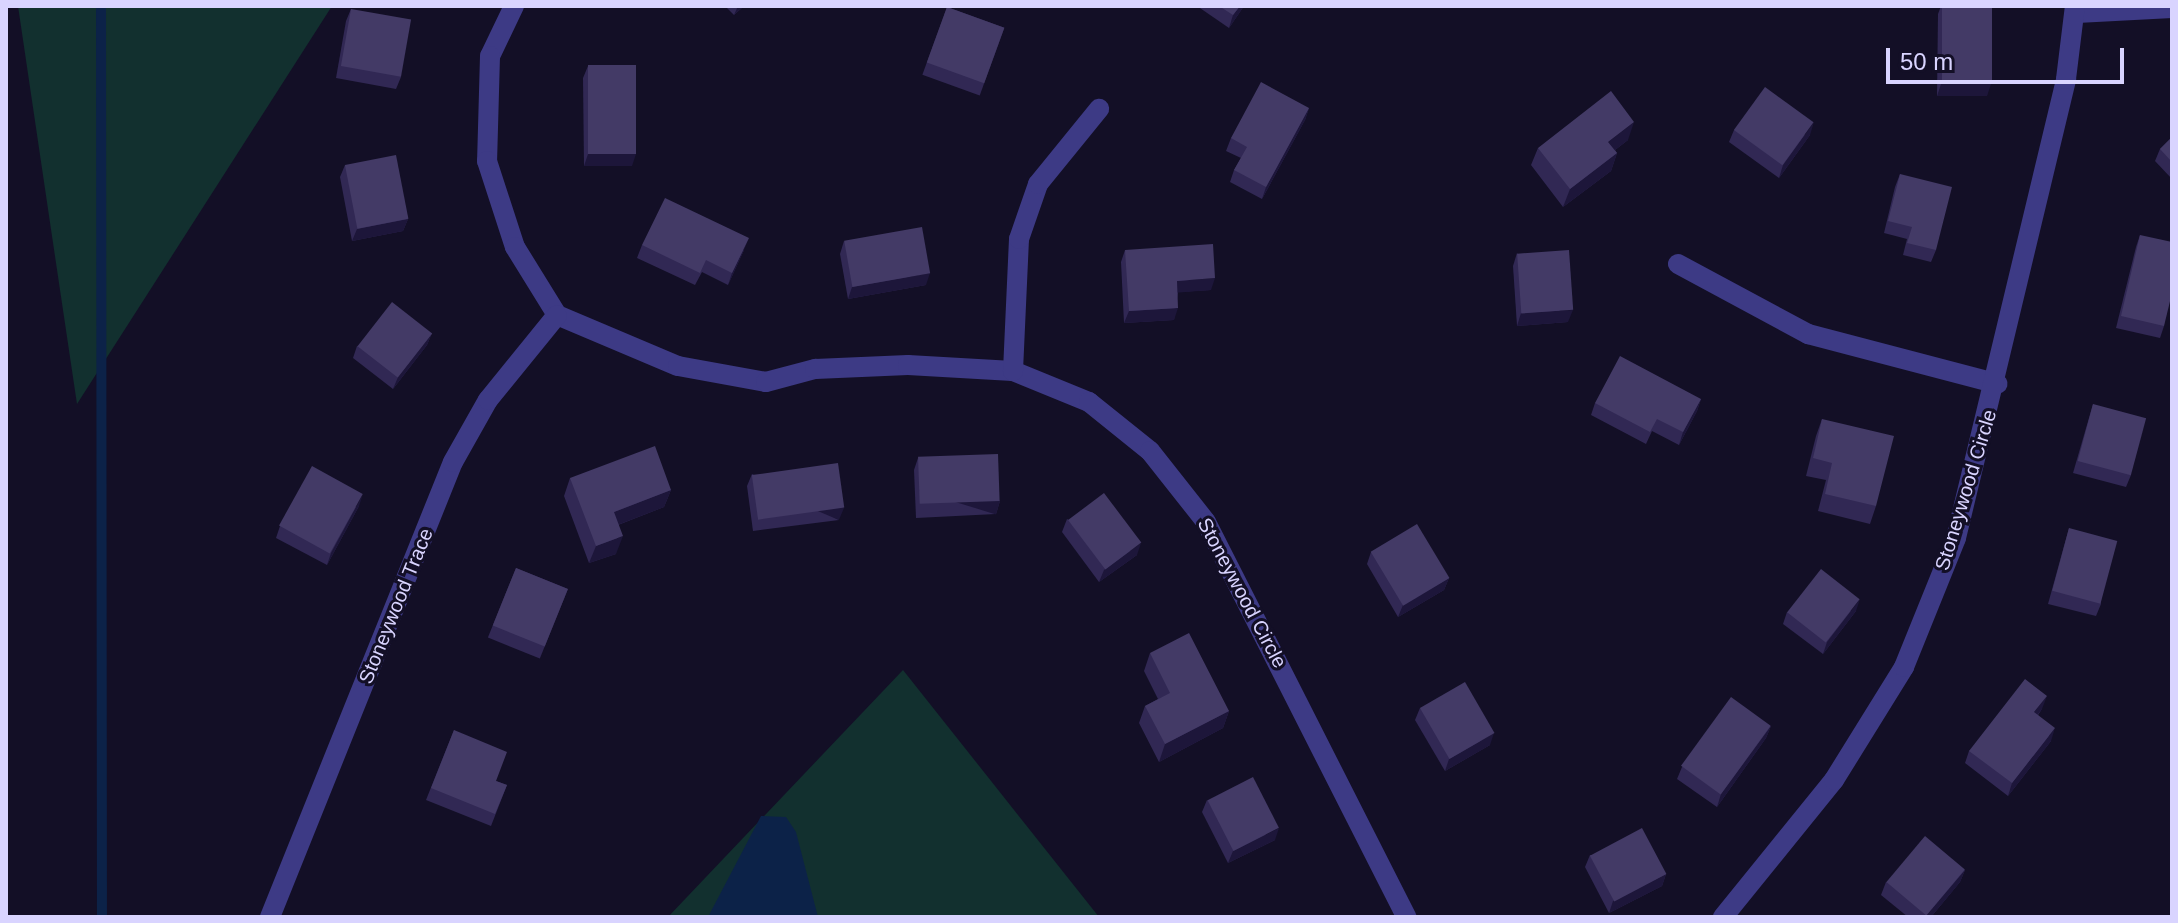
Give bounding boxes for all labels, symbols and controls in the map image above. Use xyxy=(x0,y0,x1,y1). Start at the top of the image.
scale bar xyxy=(1890,32,2128,82)
text: 50 m xyxy=(1900,48,1953,75)
street label: Stoneywood Circle xyxy=(1930,407,2002,573)
street label: Stoneywood Circle xyxy=(1192,514,1292,672)
street label: Stoneywood Trace xyxy=(354,525,438,687)

